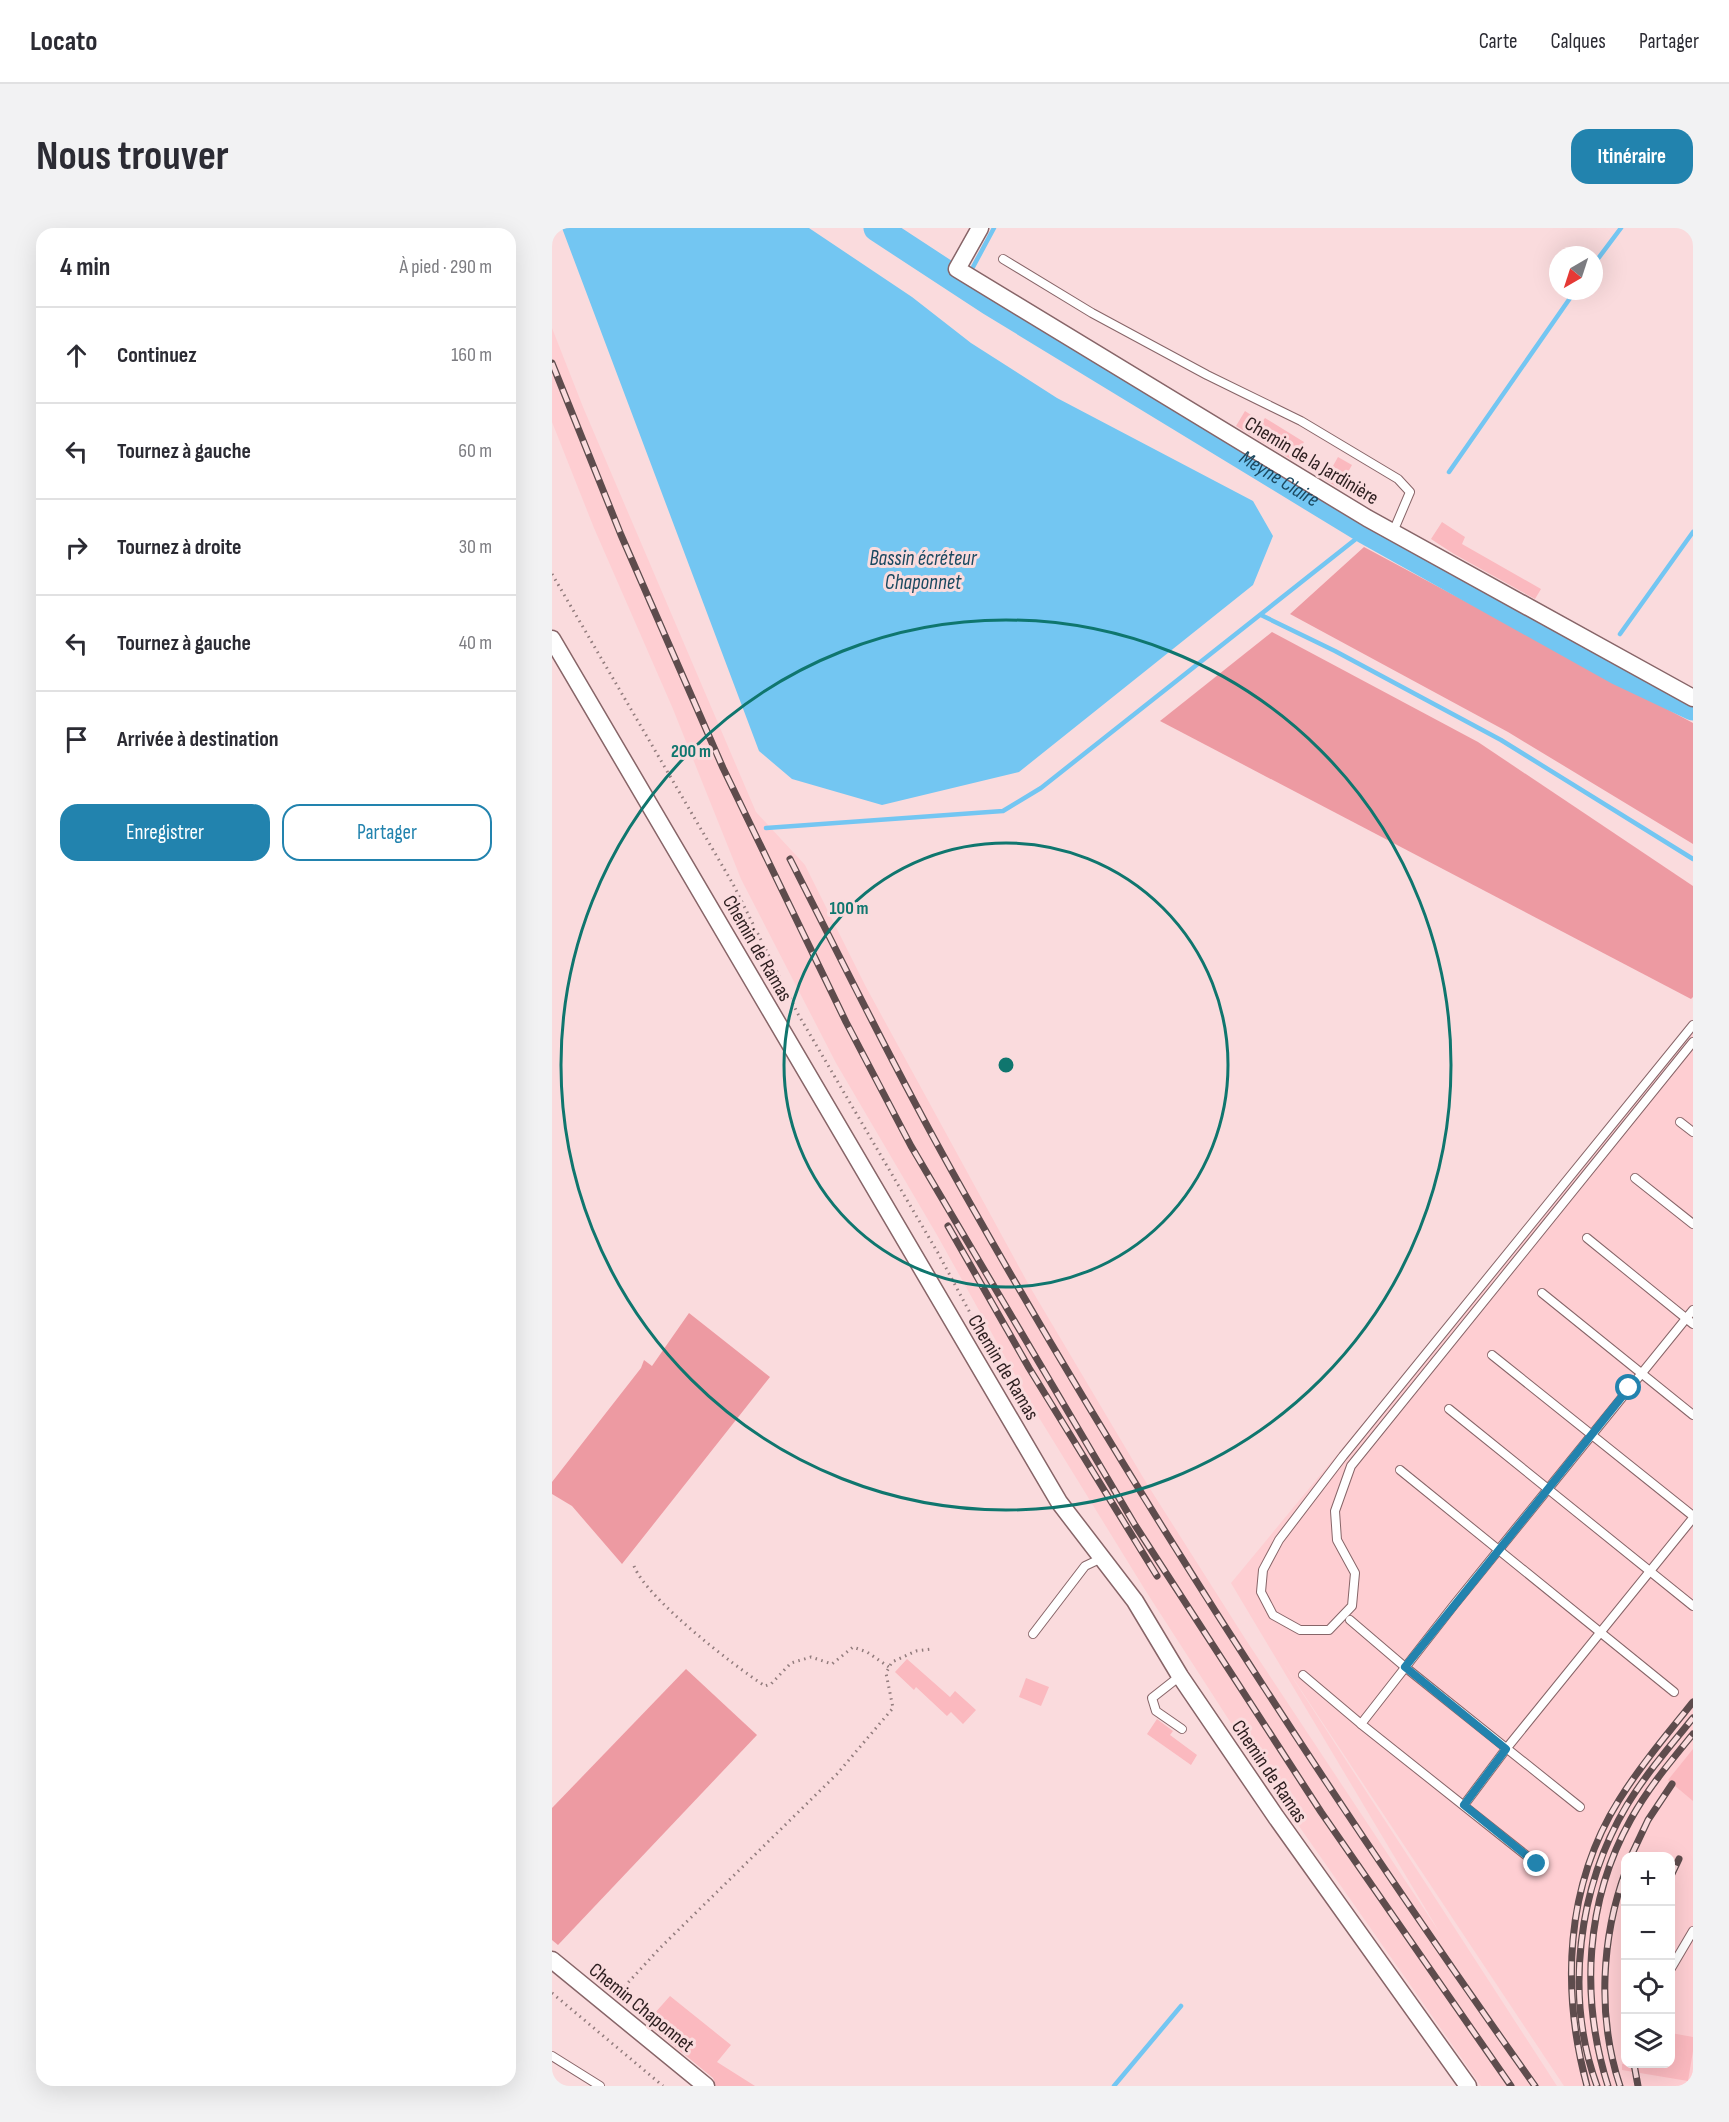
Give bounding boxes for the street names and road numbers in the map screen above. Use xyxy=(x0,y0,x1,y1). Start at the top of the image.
street label: Chemin de la Jardinière xyxy=(1240,411,1383,510)
street label: Chemin de Ramas xyxy=(717,891,797,1006)
street label: Chemin de Ramas xyxy=(962,1311,1044,1425)
street label: Chemin de Ramas xyxy=(1226,1716,1312,1827)
street label: Chemin Chaponnet xyxy=(584,1958,699,2057)

